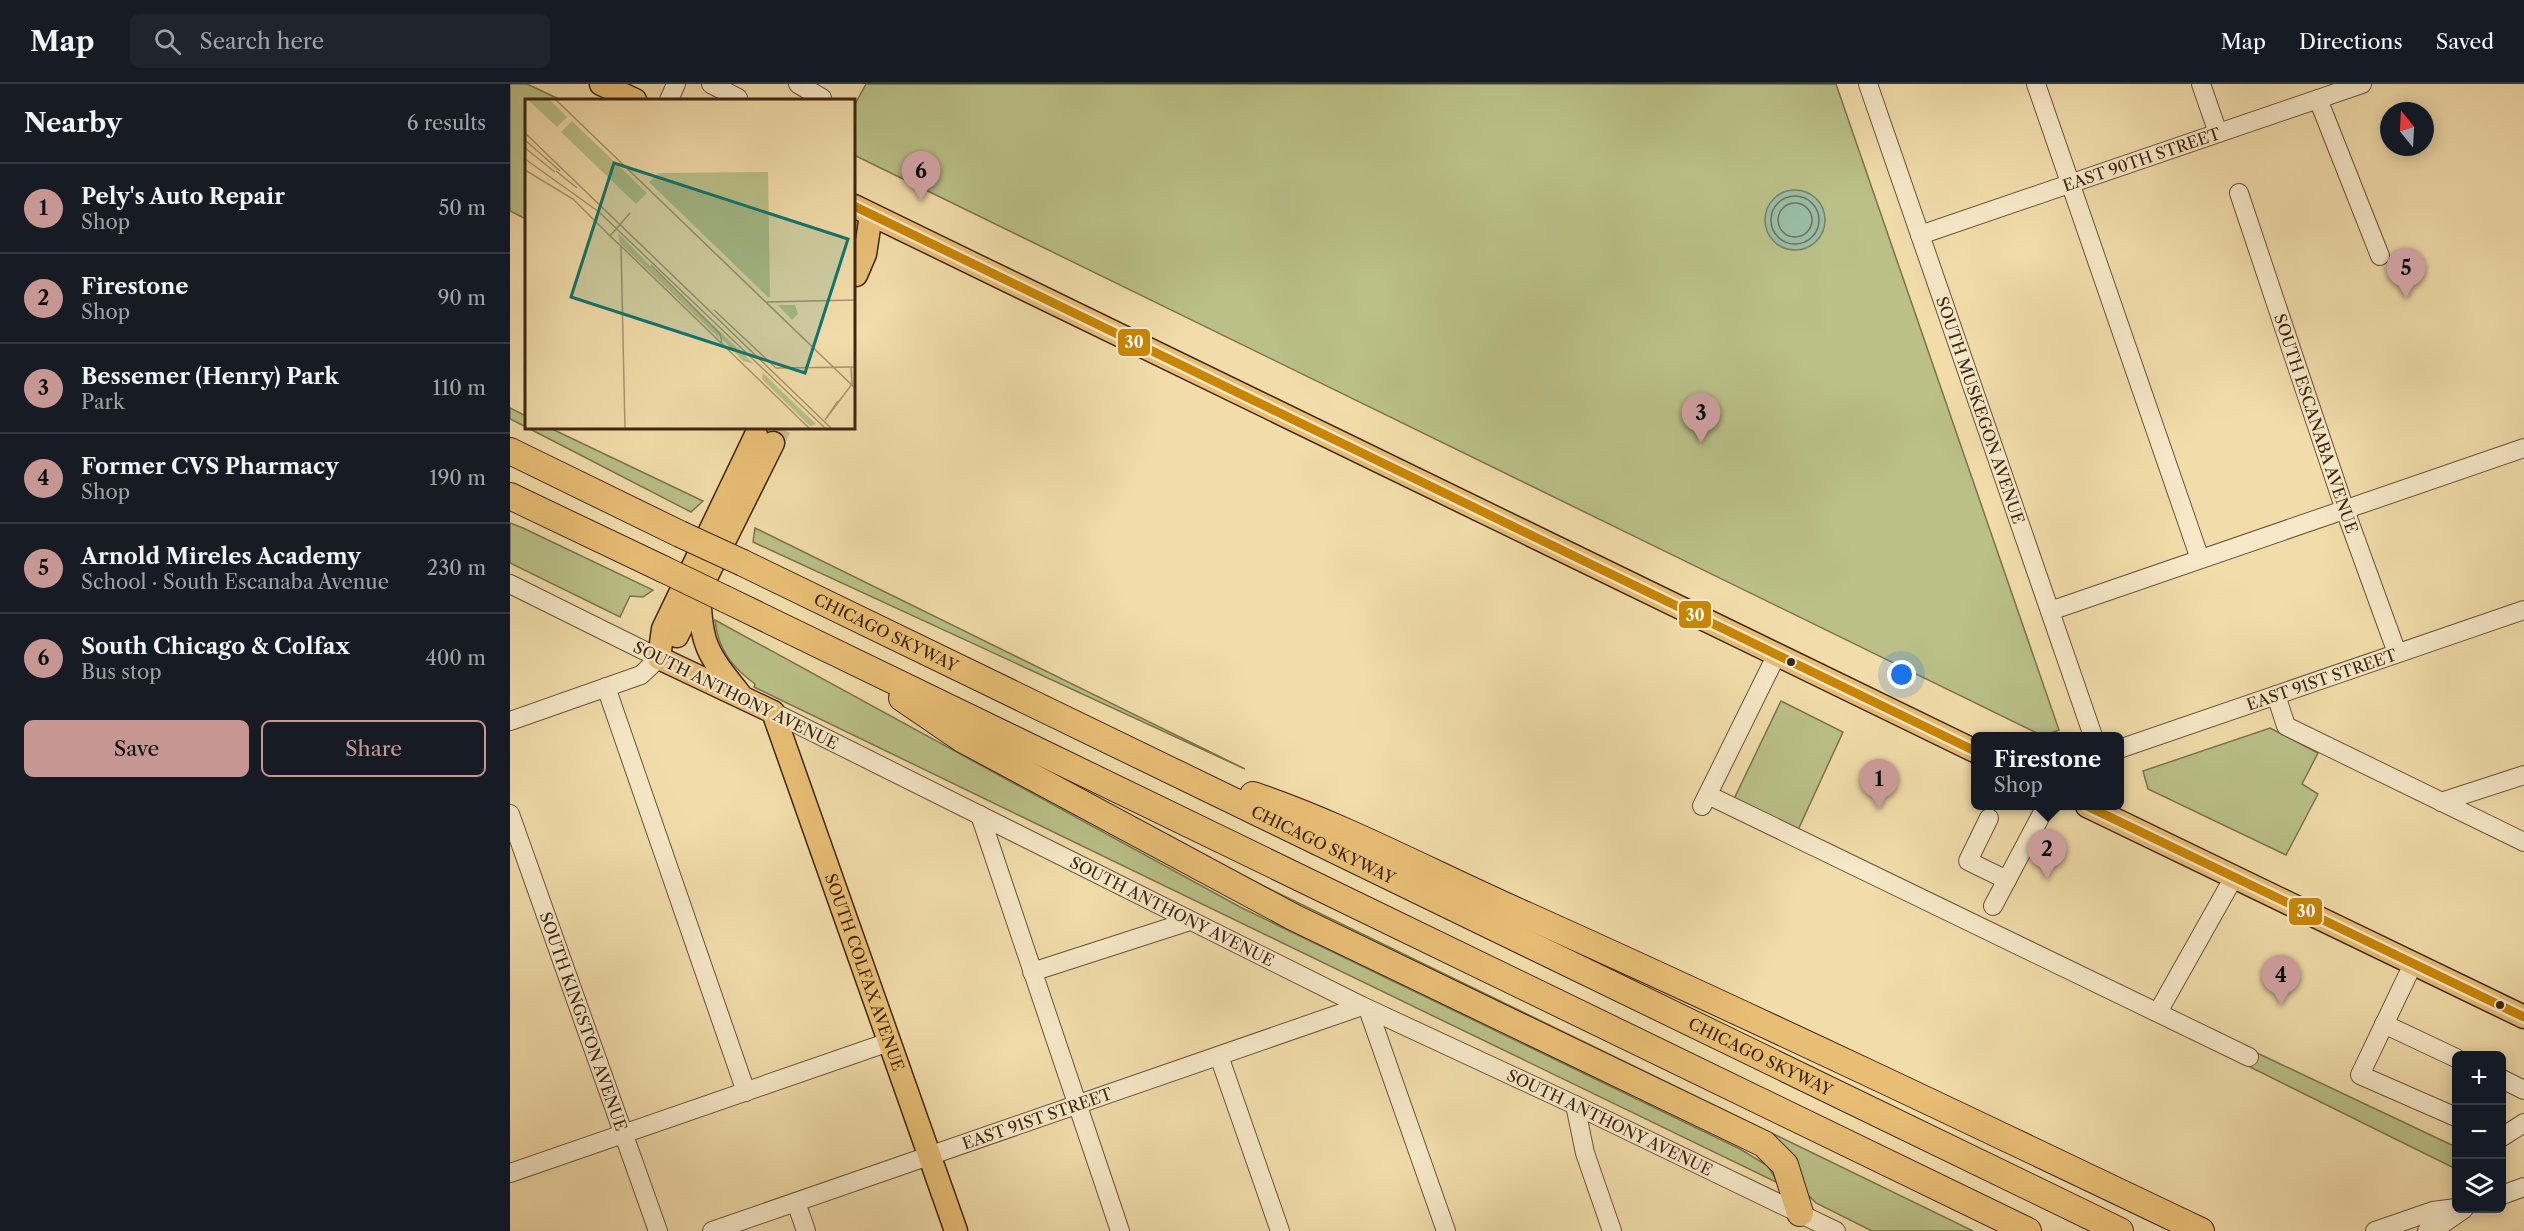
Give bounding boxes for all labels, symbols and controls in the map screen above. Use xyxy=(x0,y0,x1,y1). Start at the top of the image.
search box xyxy=(130,14,550,68)
text: Map xyxy=(30,24,94,58)
icon: search xyxy=(151,25,184,58)
text: Search here xyxy=(199,28,324,55)
text: Map xyxy=(2221,29,2266,54)
text: Directions xyxy=(2299,29,2403,54)
text: Saved xyxy=(2436,29,2494,54)
inset map xyxy=(525,99,855,429)
north arrow xyxy=(2380,102,2434,156)
text: Nearby xyxy=(24,107,122,139)
text: 6 results xyxy=(407,111,486,135)
street label: EAST 90TH STREET xyxy=(2060,123,2223,196)
pin: 6 xyxy=(902,152,940,201)
text: Pely's Auto Repair xyxy=(81,183,285,210)
text: 1 xyxy=(39,196,48,220)
text: 50 m xyxy=(439,196,486,220)
text: Shop xyxy=(81,210,130,234)
pin: 5 xyxy=(2386,248,2426,298)
text: Firestone xyxy=(81,273,189,300)
text: 2 xyxy=(38,286,49,310)
text: 90 m xyxy=(438,286,486,310)
street label: SOUTH MUSKEGON AVENUE xyxy=(1932,294,2029,526)
text: Shop xyxy=(81,300,130,324)
street label: SOUTH ESCANABA AVENUE xyxy=(2270,311,2363,536)
line badge: 30 xyxy=(1117,328,1151,357)
text: 30 xyxy=(1124,332,1144,352)
text: Bessemer (Henry) Park xyxy=(81,363,339,390)
text: 3 xyxy=(38,376,49,400)
text: 110 m xyxy=(433,376,486,400)
text: Park xyxy=(81,390,124,414)
pin: 3 xyxy=(1682,394,1720,443)
text: Former CVS Pharmacy xyxy=(81,453,339,480)
text: 4 xyxy=(38,466,49,490)
text: 190 m xyxy=(429,466,486,490)
text: Shop xyxy=(81,480,130,504)
text: Arnold Mireles Academy xyxy=(81,543,361,570)
text: 5 xyxy=(38,556,49,580)
text: 230 m xyxy=(427,556,486,580)
text: School · South Escanaba Avenue xyxy=(81,570,389,594)
street label: CHICAGO SKYWAY xyxy=(811,589,962,676)
line badge: 30 xyxy=(1678,600,1712,629)
text: 30 xyxy=(1685,605,1705,625)
text: South Chicago & Colfax xyxy=(81,633,350,660)
street label: SOUTH ANTHONY AVENUE xyxy=(630,637,842,753)
street label: EAST 91ST STREET xyxy=(2244,645,2399,715)
text: 6 xyxy=(38,646,49,670)
text: 400 m xyxy=(425,646,486,670)
unlabelled marker xyxy=(1785,656,1797,668)
text: Bus stop xyxy=(81,660,162,684)
your location xyxy=(1887,660,1916,689)
button: Save xyxy=(24,720,249,777)
button: Share xyxy=(261,720,486,777)
popup xyxy=(1971,732,2124,810)
text: Firestone xyxy=(1994,746,2101,773)
pin: 1 xyxy=(1860,760,1898,809)
text: Shop xyxy=(1994,773,2043,797)
street label: CHICAGO SKYWAY xyxy=(1248,801,1399,888)
pin: 2 xyxy=(2028,830,2066,879)
street label: SOUTH ANTHONY AVENUE xyxy=(1067,852,1277,970)
street label: SOUTH COLFAX AVENUE xyxy=(821,871,909,1074)
line badge: 30 xyxy=(2288,897,2323,926)
text: 30 xyxy=(2296,901,2316,921)
street label: SOUTH KINGSTON AVENUE xyxy=(536,909,632,1133)
pin: 4 xyxy=(2262,956,2300,1005)
unlabelled marker xyxy=(2494,999,2506,1011)
street label: CHICAGO SKYWAY xyxy=(1685,1013,1837,1100)
map controls xyxy=(2452,1051,2506,1213)
button: + xyxy=(2452,1051,2506,1105)
street label: SOUTH ANTHONY AVENUE xyxy=(1504,1065,1716,1180)
street label: EAST 91ST STREET xyxy=(959,1083,1115,1154)
button: − xyxy=(2452,1105,2506,1159)
button: layers xyxy=(2452,1159,2506,1213)

